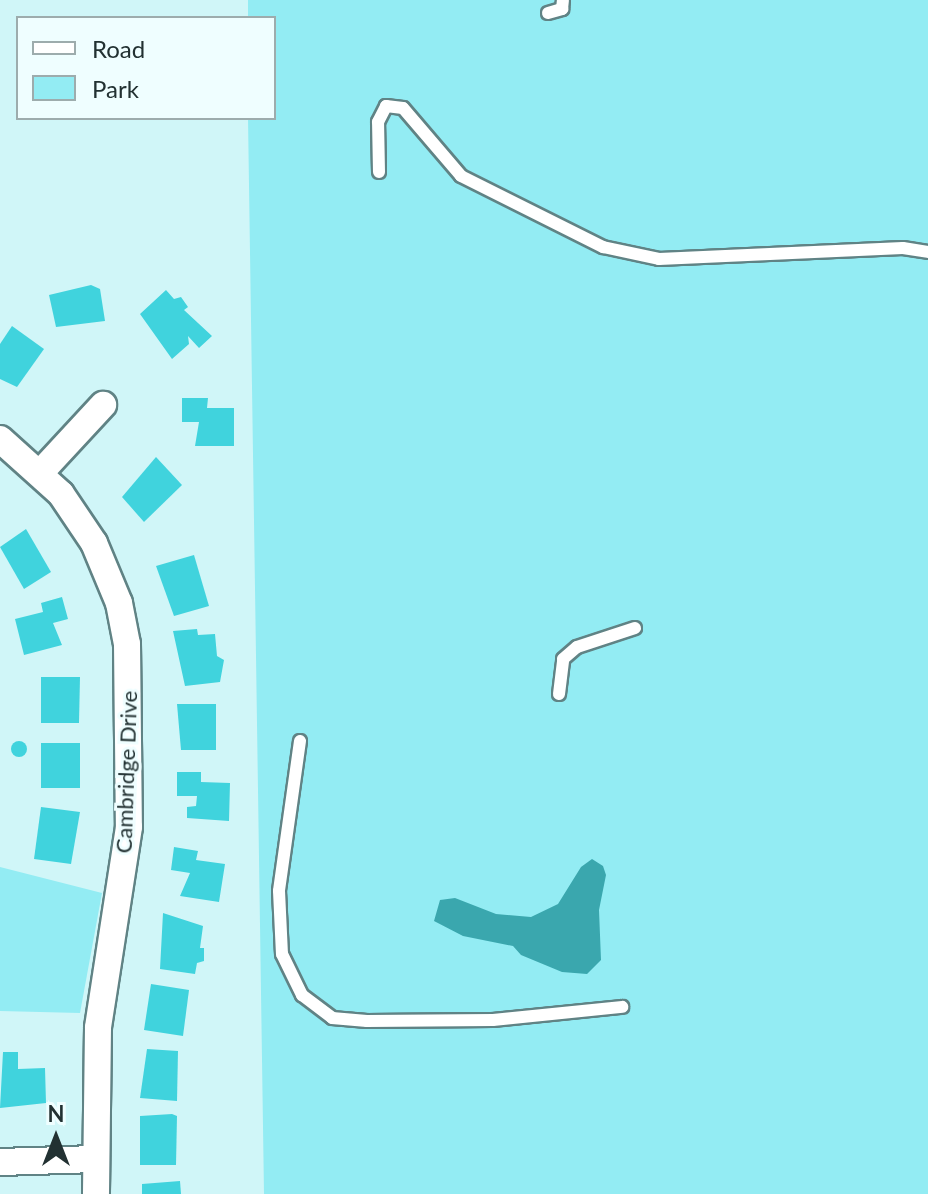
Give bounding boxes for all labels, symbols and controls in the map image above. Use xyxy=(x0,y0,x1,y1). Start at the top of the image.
legend xyxy=(16,16,276,120)
text: Road xyxy=(92,34,145,63)
text: Park xyxy=(92,74,139,103)
street label: Cambridge Drive xyxy=(110,690,142,854)
north arrow xyxy=(16,1098,96,1178)
text: N xyxy=(48,1100,64,1127)

